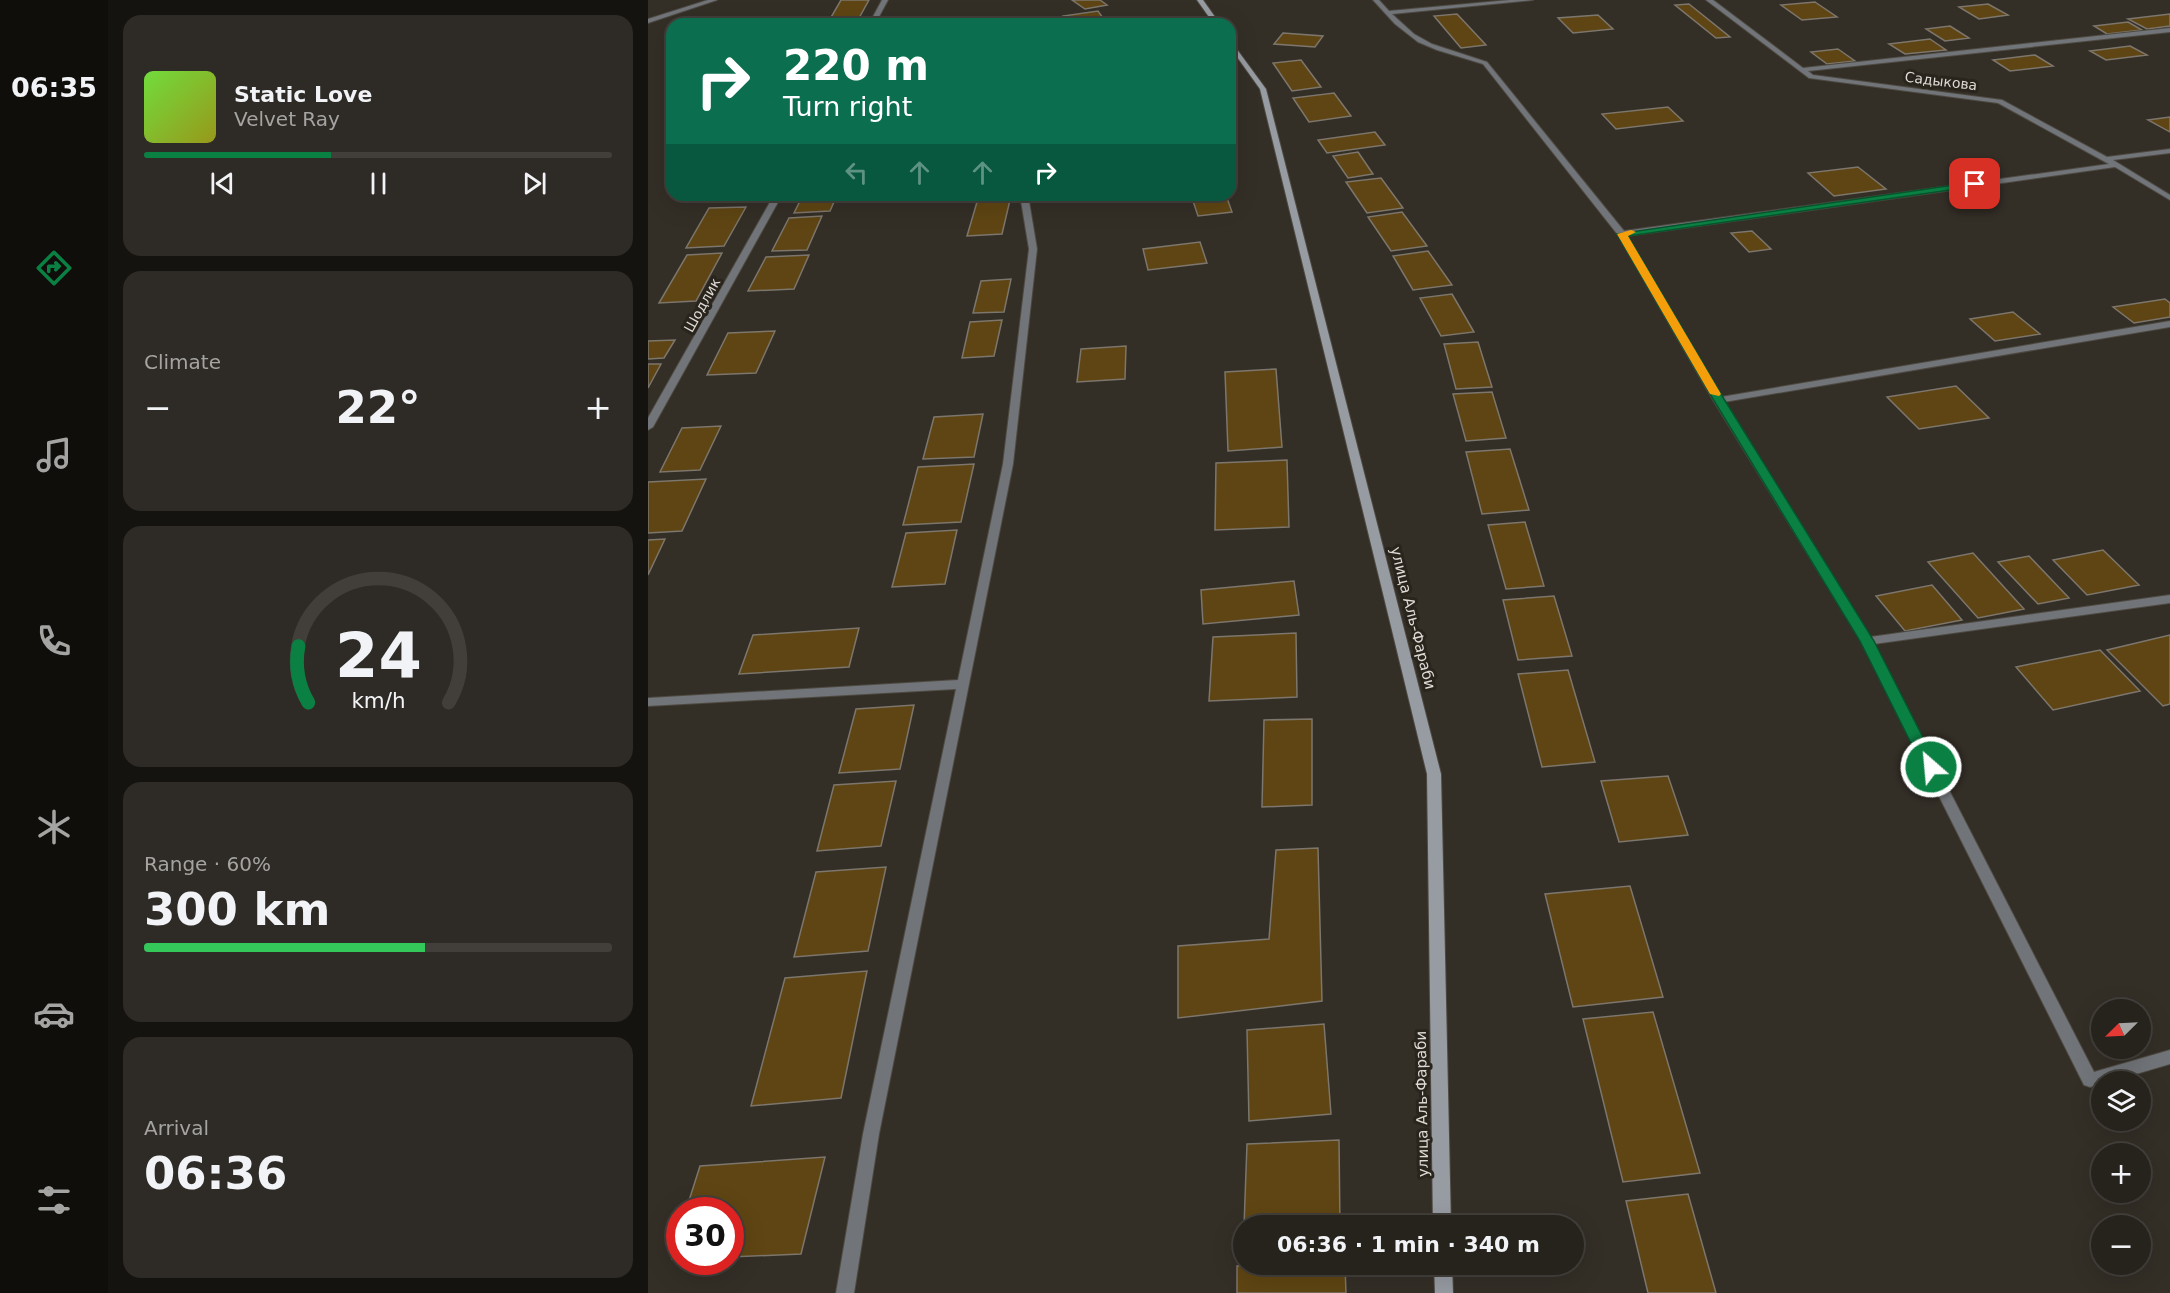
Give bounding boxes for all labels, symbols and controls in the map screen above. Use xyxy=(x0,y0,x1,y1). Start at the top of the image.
text: 220 m xyxy=(783,41,929,90)
icon: right xyxy=(684,42,762,120)
street label: Садыкова xyxy=(1904,69,1978,93)
text: 06:35 xyxy=(11,72,97,103)
text: Static Love xyxy=(234,82,372,107)
text: Turn right xyxy=(783,91,912,122)
text: Velvet Ray xyxy=(234,107,340,131)
icon: left xyxy=(840,156,873,189)
icon: ahead xyxy=(903,156,936,189)
icon: ahead xyxy=(966,156,999,189)
icon: right xyxy=(1029,156,1062,189)
pin xyxy=(1949,158,2000,209)
icon: previous xyxy=(206,167,239,200)
icon: pause xyxy=(362,167,395,200)
icon: next xyxy=(518,167,551,200)
icon: arrive xyxy=(1958,167,1991,200)
icon: directions xyxy=(33,247,75,289)
street label: Шодлик xyxy=(681,275,723,335)
text: Climate xyxy=(144,350,221,374)
text: 22° xyxy=(335,381,421,434)
text: − xyxy=(144,388,172,427)
text: + xyxy=(584,388,612,427)
icon: music xyxy=(33,434,75,476)
street label: улица Аль-Фараби xyxy=(1387,545,1439,691)
icon: phone xyxy=(33,620,75,662)
text: 24 xyxy=(335,620,421,693)
text: km/h xyxy=(351,689,405,714)
position arrow xyxy=(1899,735,1963,799)
icon: climate xyxy=(33,806,75,848)
text: Range · 60% xyxy=(144,852,271,876)
text: 300 km xyxy=(144,883,330,936)
icon: car xyxy=(33,993,75,1035)
north arrow xyxy=(2091,999,2151,1059)
map controls xyxy=(2091,999,2151,1275)
street label: улица Аль-Фараби xyxy=(1412,1031,1432,1177)
button: layers xyxy=(2091,1071,2151,1131)
text: Arrival xyxy=(144,1116,209,1140)
button: + xyxy=(2091,1143,2151,1203)
text: 06:36 xyxy=(144,1147,287,1200)
icon: filters xyxy=(33,1179,75,1221)
speed limit sign: 30 xyxy=(666,1197,744,1275)
button: − xyxy=(2091,1215,2151,1275)
text: 06:36 · 1 min · 340 m xyxy=(1277,1232,1540,1257)

